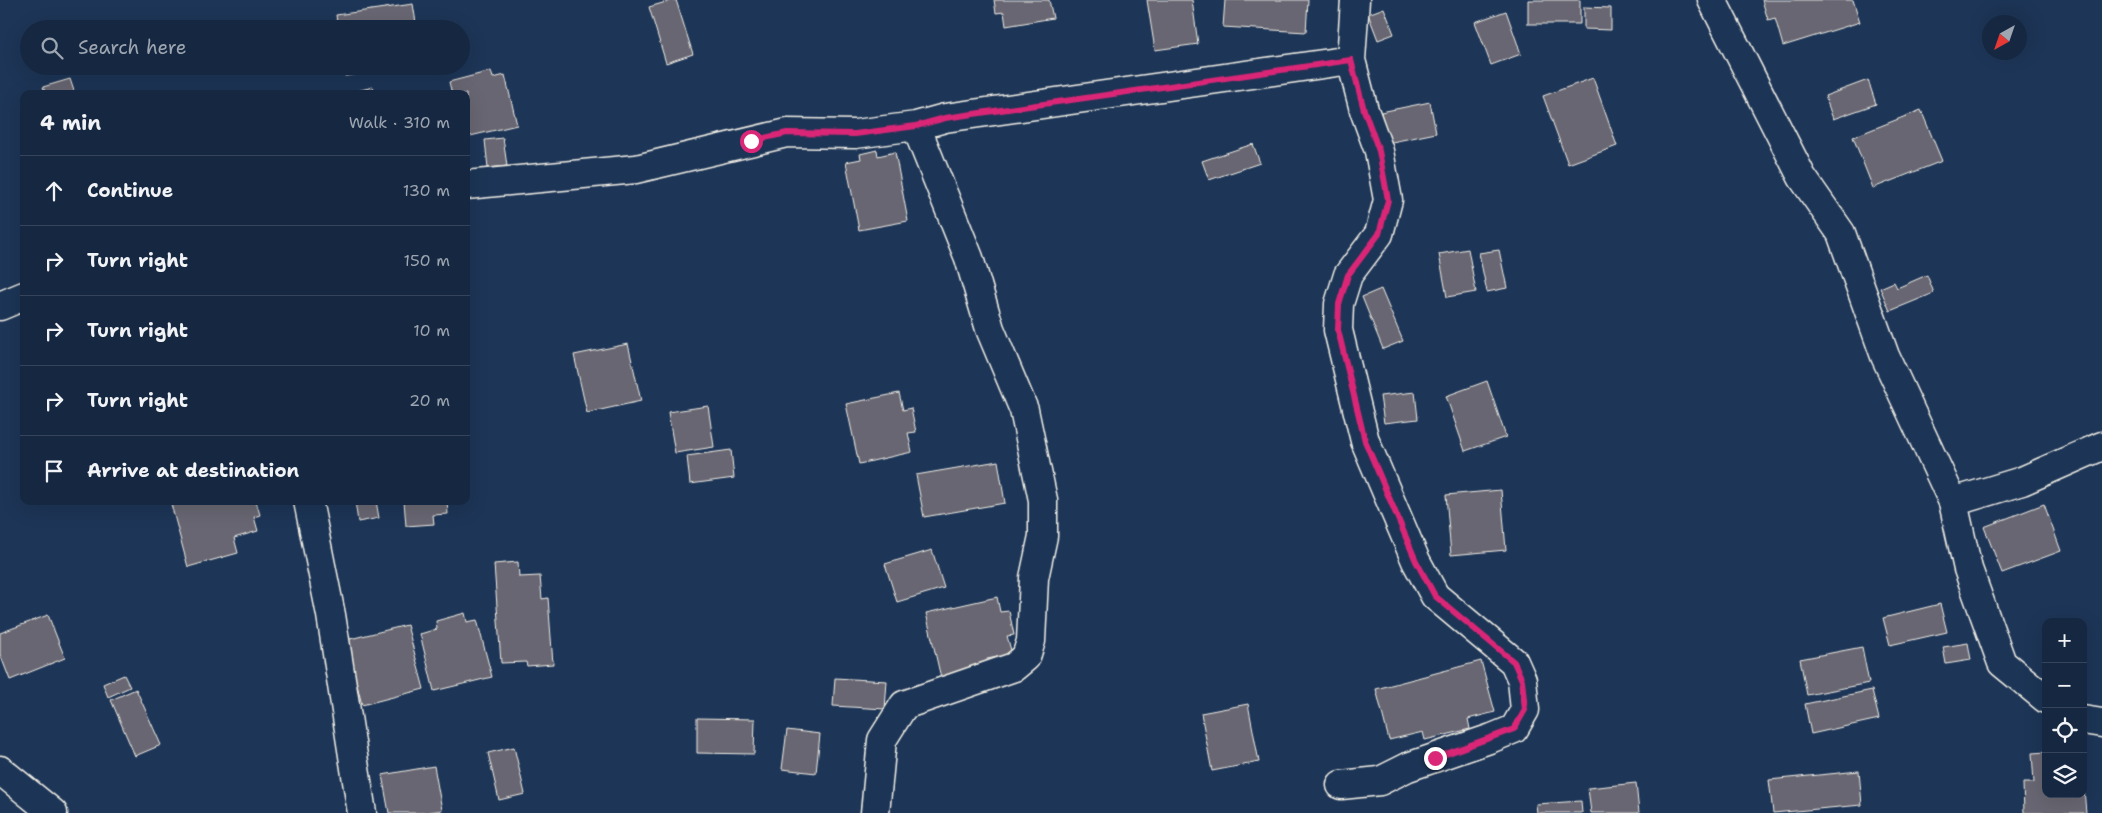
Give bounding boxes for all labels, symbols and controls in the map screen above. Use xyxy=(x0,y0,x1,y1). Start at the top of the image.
north arrow xyxy=(1982,15,2027,60)
search box xyxy=(20,20,470,75)
icon: search xyxy=(38,34,66,62)
text: Search here xyxy=(78,35,187,60)
text: 4 min xyxy=(40,109,101,137)
text: Walk · 310 m xyxy=(349,112,450,133)
route start xyxy=(740,130,763,153)
icon: ahead xyxy=(40,177,68,205)
text: Continue xyxy=(87,178,173,203)
text: 130 m xyxy=(403,180,450,201)
icon: right xyxy=(40,247,68,275)
text: Turn right xyxy=(87,248,188,273)
text: 150 m xyxy=(403,250,450,271)
icon: right xyxy=(40,317,68,345)
text: Turn right xyxy=(87,318,188,343)
text: 10 m xyxy=(413,320,450,341)
icon: right xyxy=(40,387,68,415)
text: Turn right xyxy=(87,388,188,413)
text: 20 m xyxy=(409,390,450,411)
icon: arrive xyxy=(40,457,68,485)
text: Arrive at destination xyxy=(87,458,299,483)
map controls xyxy=(2042,618,2087,798)
button: + xyxy=(2042,618,2087,663)
button: − xyxy=(2042,663,2087,708)
button: locate xyxy=(2042,708,2087,753)
route end xyxy=(1424,747,1447,770)
button: layers xyxy=(2042,753,2087,798)

